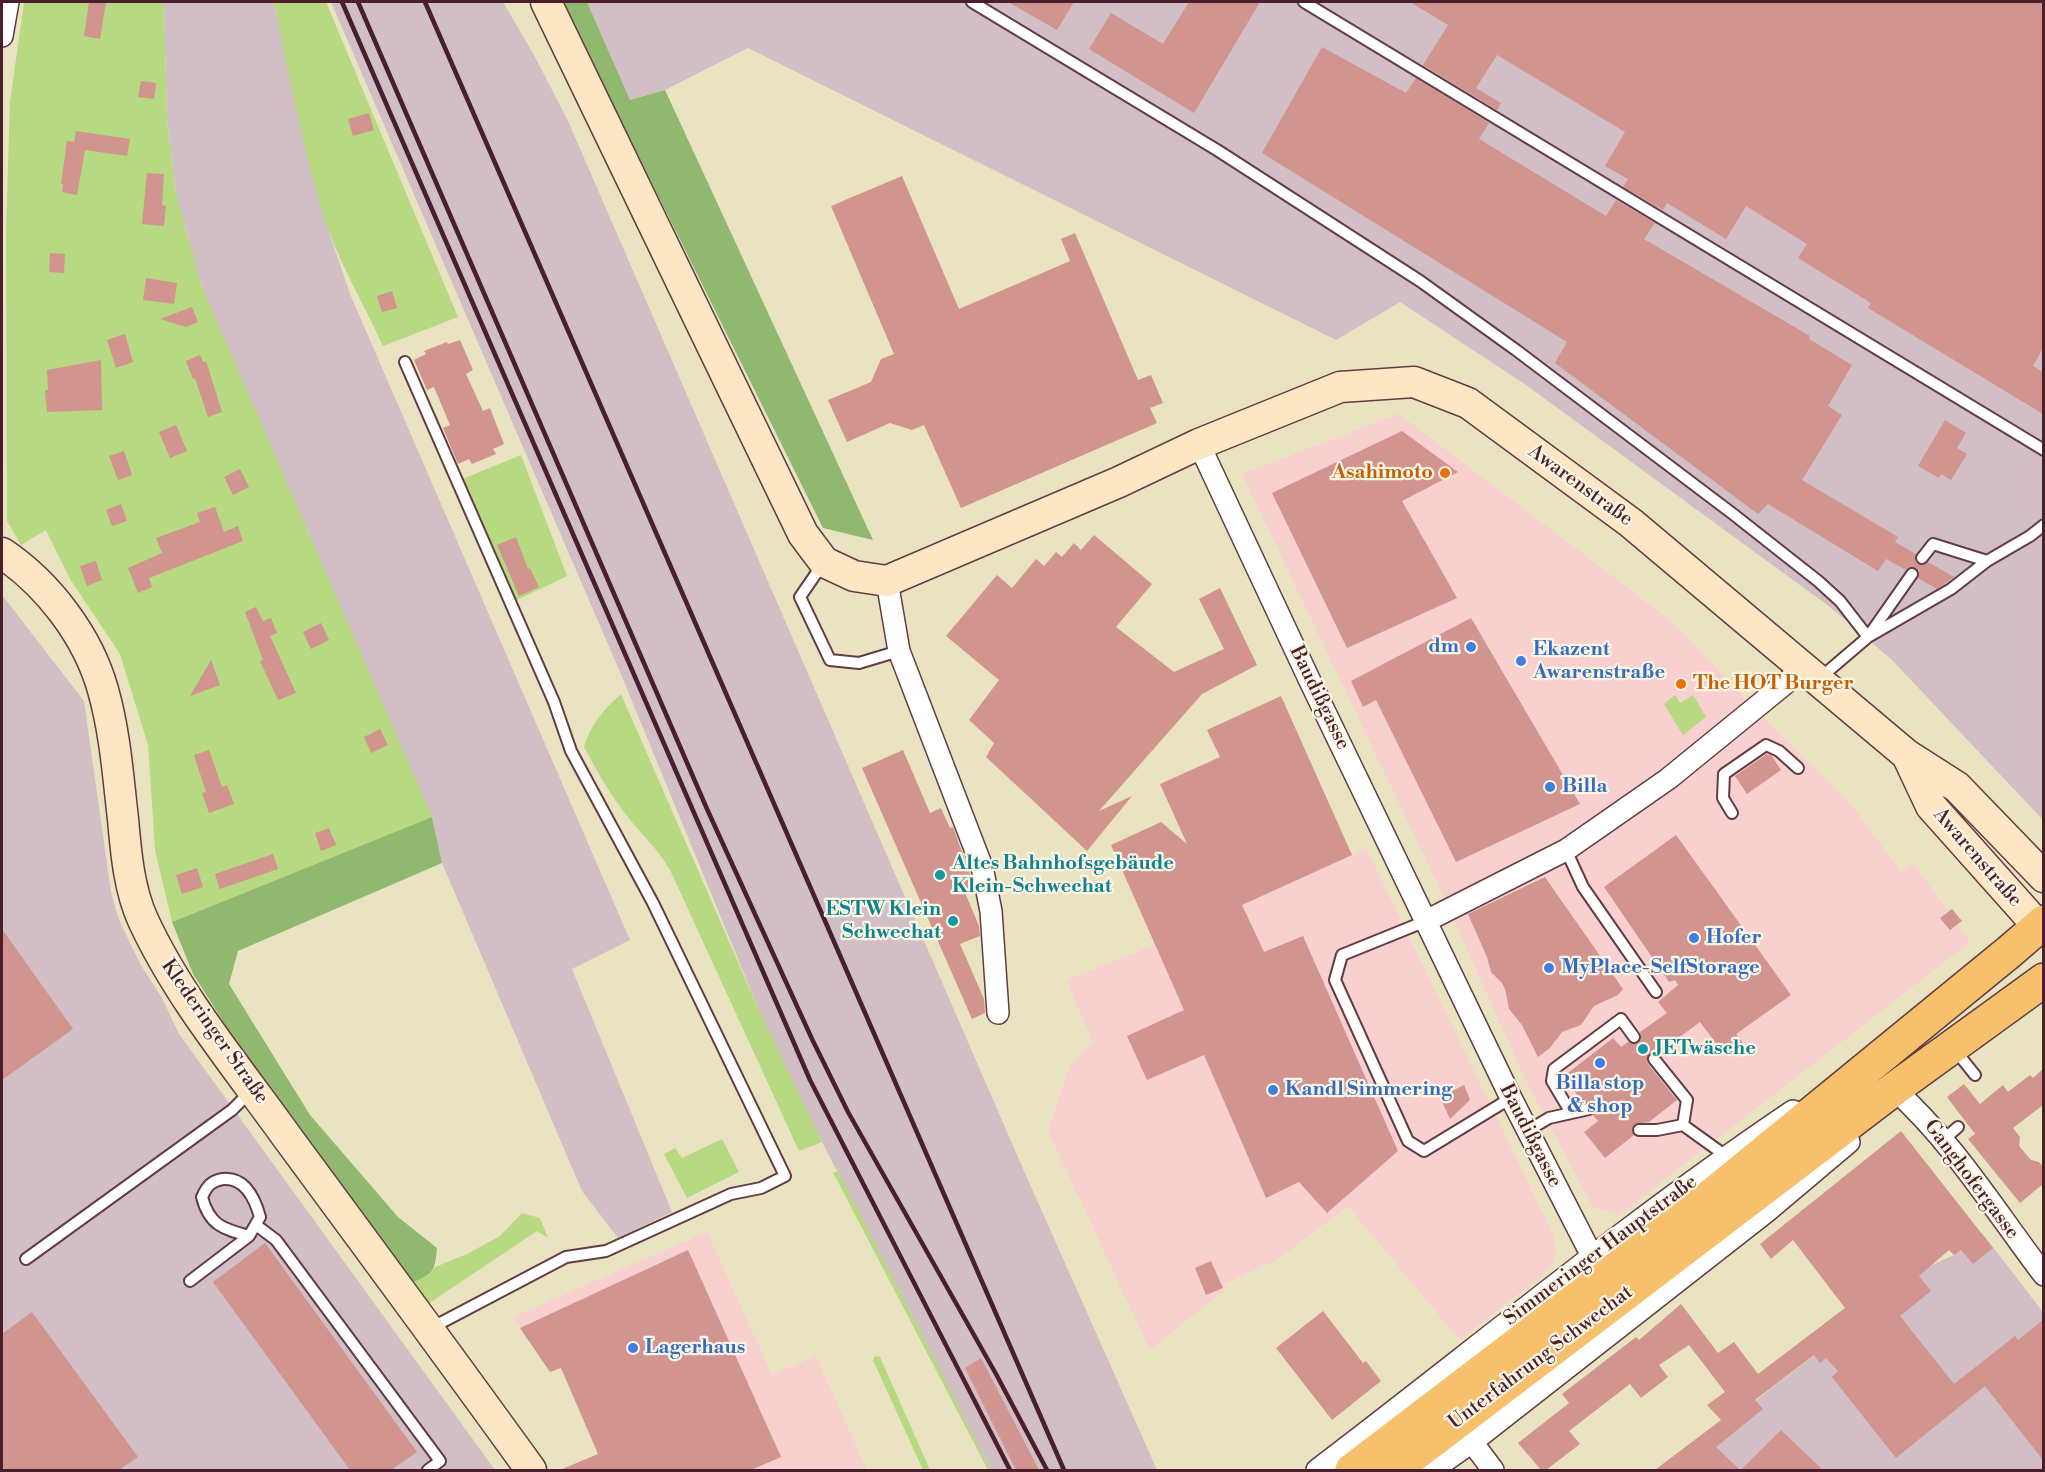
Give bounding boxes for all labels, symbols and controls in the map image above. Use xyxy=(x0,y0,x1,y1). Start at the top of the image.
street label: Awarenstraße xyxy=(1523,440,1637,532)
place label: Asahimoto xyxy=(1332,461,1433,485)
marker: Asahimoto xyxy=(1438,466,1452,480)
place label: dm xyxy=(1428,635,1459,659)
place label: Ekazent Awarenstraße xyxy=(1533,638,1665,685)
marker: dm xyxy=(1464,640,1478,654)
street label: Baudißgasse xyxy=(1283,642,1355,754)
marker: Ekazent Awarenstraße xyxy=(1514,654,1528,668)
place label: The HOT Burger xyxy=(1693,672,1854,696)
marker: The HOT Burger xyxy=(1674,677,1688,691)
place label: Billa xyxy=(1562,775,1607,799)
marker: Billa xyxy=(1543,780,1557,794)
street label: Awarenstraße xyxy=(1927,804,2027,912)
place label: Altes Bahnhofsgebäude Klein-Schwechat xyxy=(952,852,1174,899)
marker: Altes Bahnhofsgebäude Klein-Schwechat xyxy=(933,868,947,882)
place label: ESTW Klein Schwechat xyxy=(825,898,941,945)
marker: ESTW Klein Schwechat xyxy=(946,914,960,928)
place label: Hofer xyxy=(1706,926,1762,950)
marker: Hofer xyxy=(1687,931,1701,945)
street label: Klederinger Straße xyxy=(155,955,273,1109)
place label: MyPlace-SelfStorage xyxy=(1561,956,1760,980)
marker: MyPlace-SelfStorage xyxy=(1542,961,1556,975)
place label: JETwäsche xyxy=(1655,1037,1756,1061)
marker: JETwäsche xyxy=(1636,1042,1650,1056)
marker: Billa stop & shop xyxy=(1593,1056,1607,1070)
place label: Billa stop & shop xyxy=(1555,1072,1645,1119)
place label: Kandl Simmering xyxy=(1285,1078,1452,1102)
street label: Baudißgasse xyxy=(1494,1080,1566,1192)
marker: Kandl Simmering xyxy=(1266,1083,1280,1097)
street label: Ganghofergasse xyxy=(1918,1115,2024,1245)
street label: Simmeringer Hauptstraße xyxy=(1500,1170,1702,1332)
street label: Unterfahrung Schwechat xyxy=(1444,1281,1638,1435)
place label: Lagerhaus xyxy=(645,1336,745,1360)
marker: Lagerhaus xyxy=(626,1341,640,1355)

